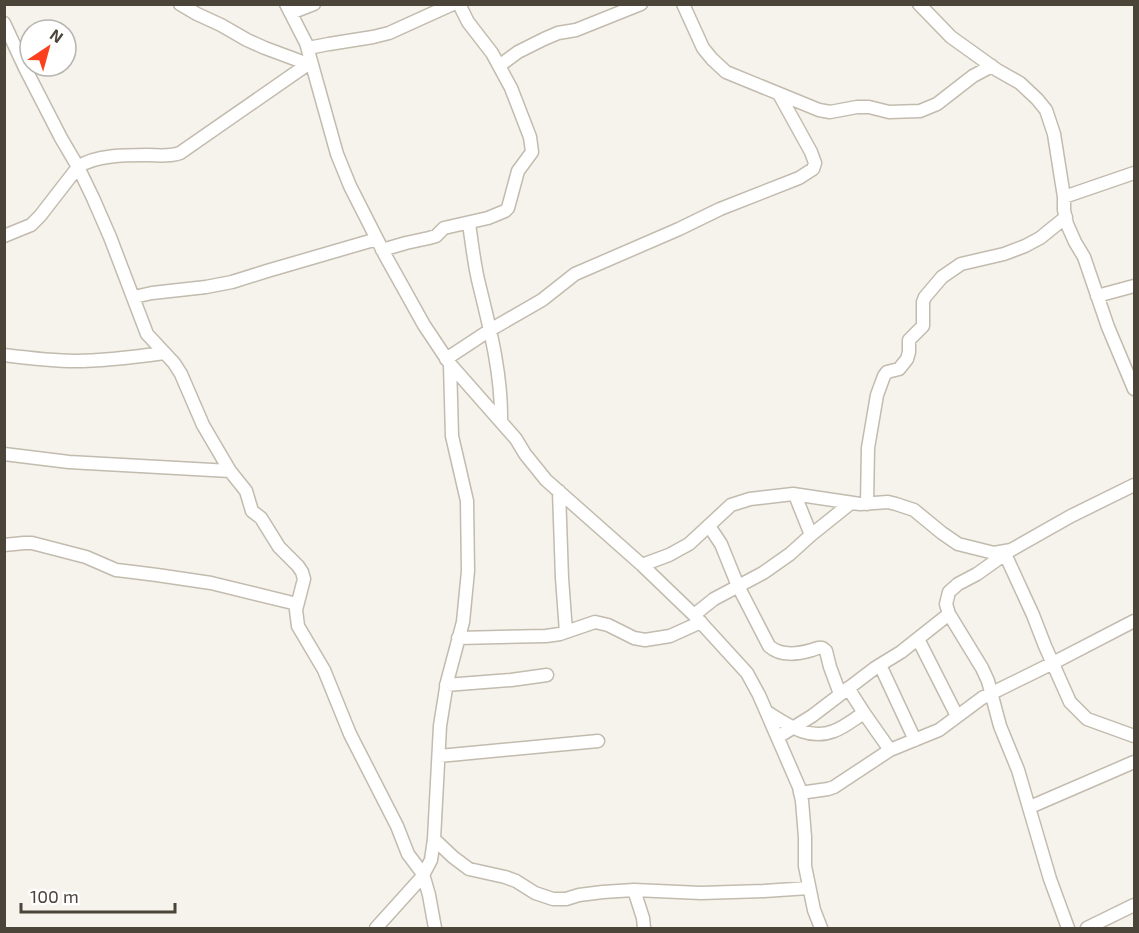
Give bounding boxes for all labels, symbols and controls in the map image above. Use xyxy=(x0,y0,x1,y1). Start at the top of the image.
north arrow xyxy=(18,18,78,78)
text: N xyxy=(47,24,67,47)
scale bar xyxy=(21,876,176,914)
text: 100 m xyxy=(30,885,79,907)

